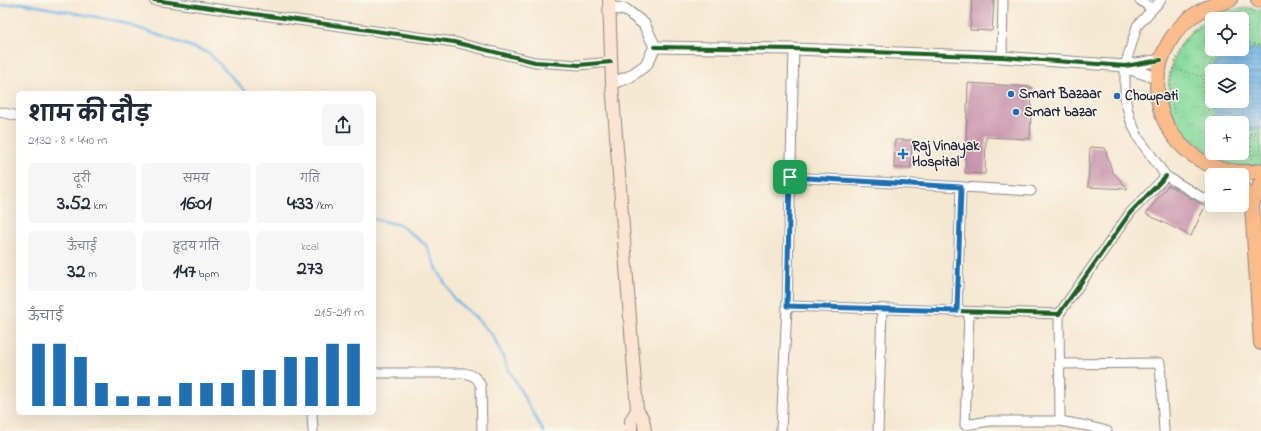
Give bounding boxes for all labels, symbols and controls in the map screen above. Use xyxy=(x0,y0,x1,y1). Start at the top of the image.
map controls xyxy=(1205,12,1249,212)
button: locate xyxy=(1205,12,1249,56)
button: layers xyxy=(1205,64,1249,108)
place label: Smart Bazaar xyxy=(1019,84,1102,105)
place label: Chowpati xyxy=(1125,86,1179,107)
marker: Smart Bazaar xyxy=(1006,89,1016,99)
marker: Chowpati xyxy=(1112,91,1122,101)
text: शाम की दौड़ xyxy=(28,100,150,132)
place label: Smart bazar xyxy=(1024,102,1097,123)
button: share xyxy=(322,104,364,146)
marker: Smart bazar xyxy=(1011,107,1021,117)
button: + xyxy=(1205,116,1249,160)
text: 21:32 · 8 × 440 m xyxy=(28,131,107,150)
place label: Raj Vinayak Hospital xyxy=(911,136,980,173)
marker: Raj Vinayak Hospital xyxy=(897,148,909,160)
pin xyxy=(773,160,807,194)
icon: arrive xyxy=(779,166,801,188)
button: − xyxy=(1205,168,1249,212)
text: दूरी xyxy=(73,171,91,187)
text: समय xyxy=(183,171,209,187)
text: गति xyxy=(300,171,320,187)
text: 3.52 xyxy=(57,190,91,219)
text: 16:01 xyxy=(180,190,212,219)
text: 4:33 xyxy=(287,190,313,219)
text: km xyxy=(91,198,107,214)
text: /km xyxy=(313,198,333,214)
text: ऊँचाई xyxy=(67,239,97,255)
text: हृदय गति xyxy=(173,239,219,255)
text: kcal xyxy=(301,239,319,255)
text: 273 xyxy=(297,255,323,284)
text: 32 xyxy=(67,258,85,287)
text: 147 xyxy=(173,258,196,287)
text: m xyxy=(85,266,97,282)
text: bpm xyxy=(196,266,219,282)
text: 215–219 m xyxy=(314,303,364,322)
text: ऊँचाई xyxy=(28,307,63,326)

